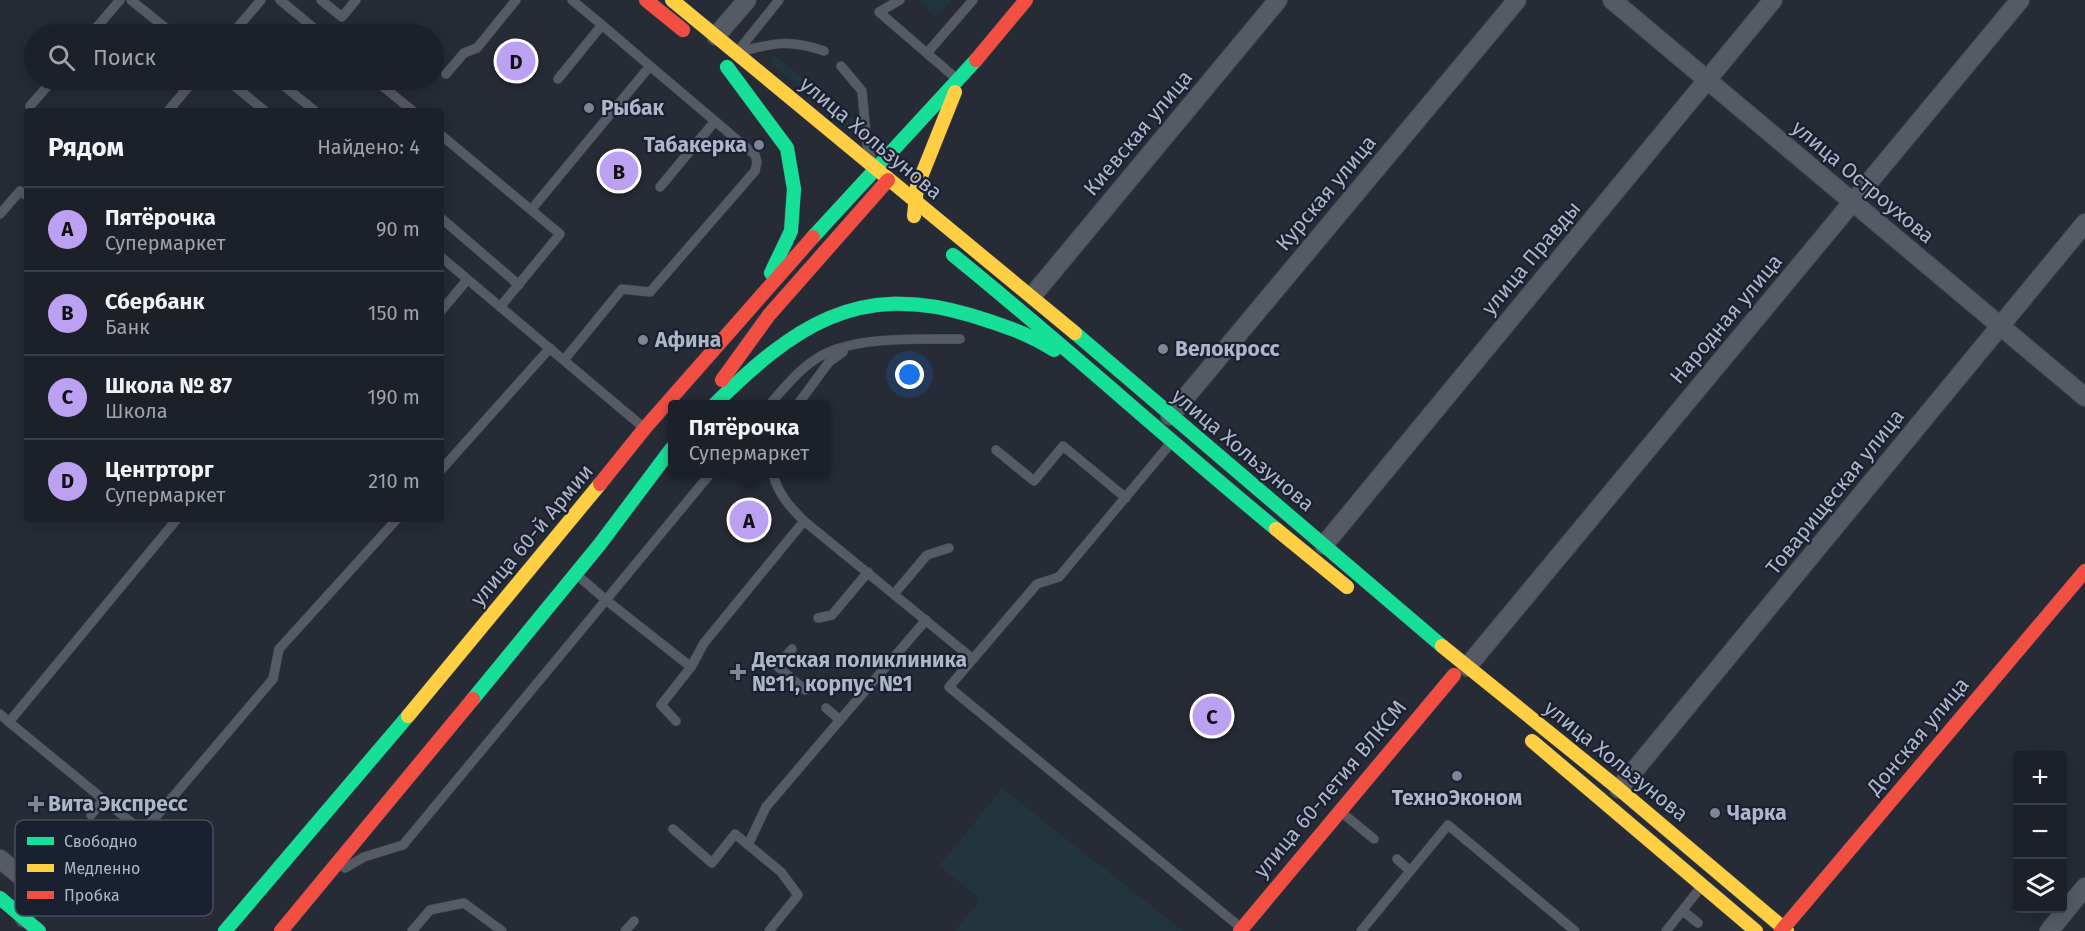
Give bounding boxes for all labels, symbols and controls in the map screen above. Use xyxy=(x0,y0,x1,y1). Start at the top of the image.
search box xyxy=(24,24,444,90)
pin: D xyxy=(496,38,536,84)
icon: search xyxy=(45,41,78,74)
text: Поиск xyxy=(93,44,156,71)
street label: Киевская улица xyxy=(1078,65,1198,201)
street label: улица Хользунова xyxy=(794,71,948,205)
place label: Рыбак xyxy=(601,95,664,121)
marker: Рыбак xyxy=(582,101,596,115)
street label: улица Остроухова xyxy=(1786,115,1940,249)
street label: Курская улица xyxy=(1270,130,1382,256)
text: Рядом xyxy=(48,132,124,163)
place label: Табакерка xyxy=(644,132,747,158)
text: Найдено: 4 xyxy=(317,135,420,159)
marker: Табакерка xyxy=(752,138,766,152)
pin: B xyxy=(600,148,638,194)
street label: улица Правды xyxy=(1476,196,1586,320)
text: Пятёрочка xyxy=(105,204,216,231)
text: A xyxy=(62,217,73,241)
text: 90 m xyxy=(376,217,420,241)
text: Супермаркет xyxy=(105,231,225,255)
street label: Народная улица xyxy=(1664,249,1788,389)
text: Сбербанк xyxy=(105,288,205,315)
text: B xyxy=(61,301,74,325)
text: 150 m xyxy=(368,301,420,325)
text: Банк xyxy=(105,315,150,339)
place label: Афина xyxy=(654,327,721,353)
marker: Афина xyxy=(636,333,650,347)
place label: Велокросс xyxy=(1175,336,1280,362)
marker: Велокросс xyxy=(1156,342,1170,356)
your location xyxy=(895,360,924,389)
text: Школа № 87 xyxy=(105,372,232,399)
street label: улица Хользунова xyxy=(1166,383,1320,517)
text: C xyxy=(62,385,73,409)
text: 190 m xyxy=(367,385,420,409)
text: Школа xyxy=(105,399,168,423)
popup xyxy=(668,400,830,478)
street label: Товарищеская улица xyxy=(1760,404,1910,580)
text: Пятёрочка xyxy=(689,414,800,441)
text: Супермаркет xyxy=(689,441,809,465)
text: Центрторг xyxy=(105,456,213,483)
street label: улица 60-й Армии xyxy=(465,459,599,611)
text: D xyxy=(61,469,74,493)
text: 210 m xyxy=(368,469,420,493)
text: Супермаркет xyxy=(105,483,225,507)
pin: A xyxy=(730,498,768,542)
place label: Детская поликлиника №11, корпус №1 xyxy=(751,647,967,697)
marker: Детская поликлиника №11, корпус №1 xyxy=(729,663,747,681)
street label: Донская улица xyxy=(1861,672,1975,801)
pin: C xyxy=(1192,694,1232,738)
street label: улица 60-летия ВЛКСМ xyxy=(1248,695,1412,883)
street label: улица Хользунова xyxy=(1539,695,1693,827)
map controls xyxy=(2013,751,2067,913)
button: + xyxy=(2013,751,2067,805)
marker: ТехноЭконом xyxy=(1450,769,1464,783)
place label: ТехноЭконом xyxy=(1392,785,1522,811)
place label: Вита Экспресс xyxy=(48,791,188,817)
marker: Вита Экспресс xyxy=(29,797,43,811)
place label: Чарка xyxy=(1727,800,1787,826)
button: − xyxy=(2013,805,2067,859)
marker: Чарка xyxy=(1708,806,1722,820)
legend xyxy=(15,820,213,916)
text: Свободно xyxy=(64,832,137,851)
text: Медленно xyxy=(64,859,140,878)
button: layers xyxy=(2013,859,2067,913)
text: Пробка xyxy=(64,886,120,905)

